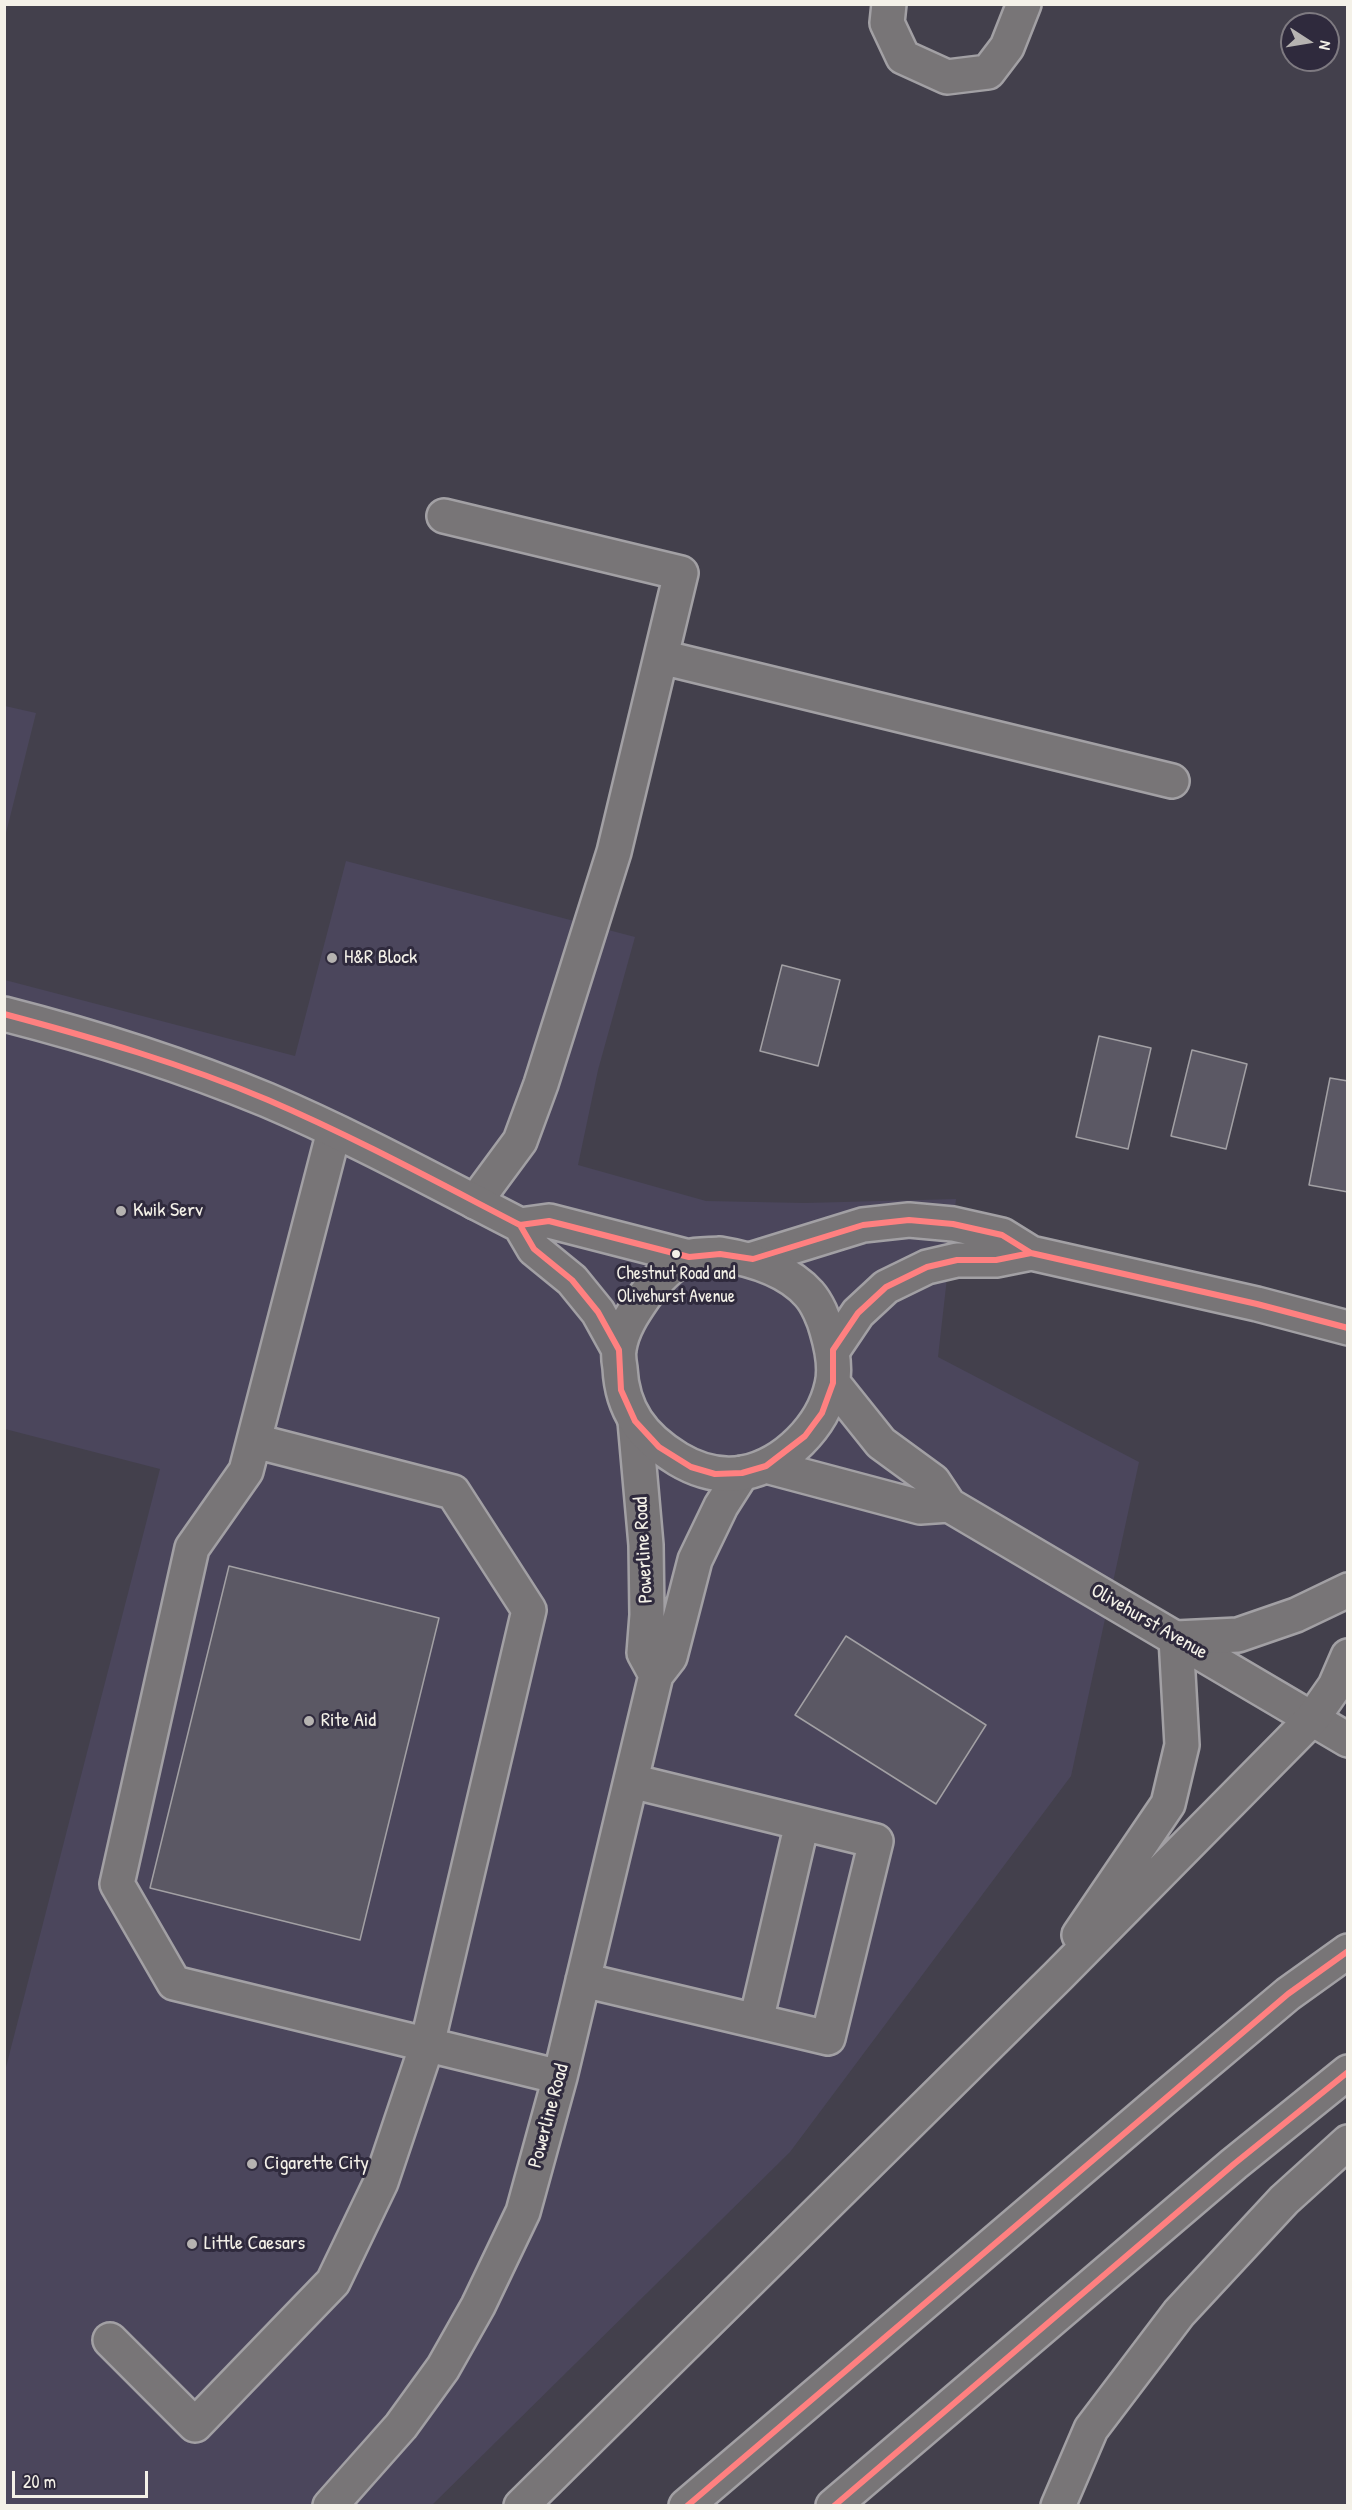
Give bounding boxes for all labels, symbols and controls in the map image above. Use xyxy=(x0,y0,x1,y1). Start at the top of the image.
north arrow xyxy=(1280,12,1340,72)
text: N xyxy=(1314,39,1337,52)
place label: H&R Block xyxy=(344,946,417,970)
marker: H&R Block xyxy=(325,951,339,965)
place label: Kwik Serv xyxy=(133,1199,203,1223)
marker: Kwik Serv xyxy=(114,1204,128,1218)
marker: Chestnut Road and Olivehurst Avenue xyxy=(670,1248,682,1260)
place label: Chestnut Road and Olivehurst Avenue xyxy=(616,1263,736,1306)
street label: Powerline Road xyxy=(629,1496,659,1604)
street label: Olivehurst Avenue xyxy=(1086,1579,1212,1665)
place label: Rite Aid xyxy=(321,1709,376,1733)
marker: Rite Aid xyxy=(302,1714,316,1728)
street label: Powerline Road xyxy=(524,2061,574,2171)
place label: Cigarette City xyxy=(264,2152,369,2176)
marker: Cigarette City xyxy=(245,2157,259,2171)
place label: Little Caesars xyxy=(204,2232,305,2256)
marker: Little Caesars xyxy=(185,2237,199,2251)
scale bar xyxy=(15,2459,152,2497)
text: 20 m xyxy=(23,2469,56,2494)

